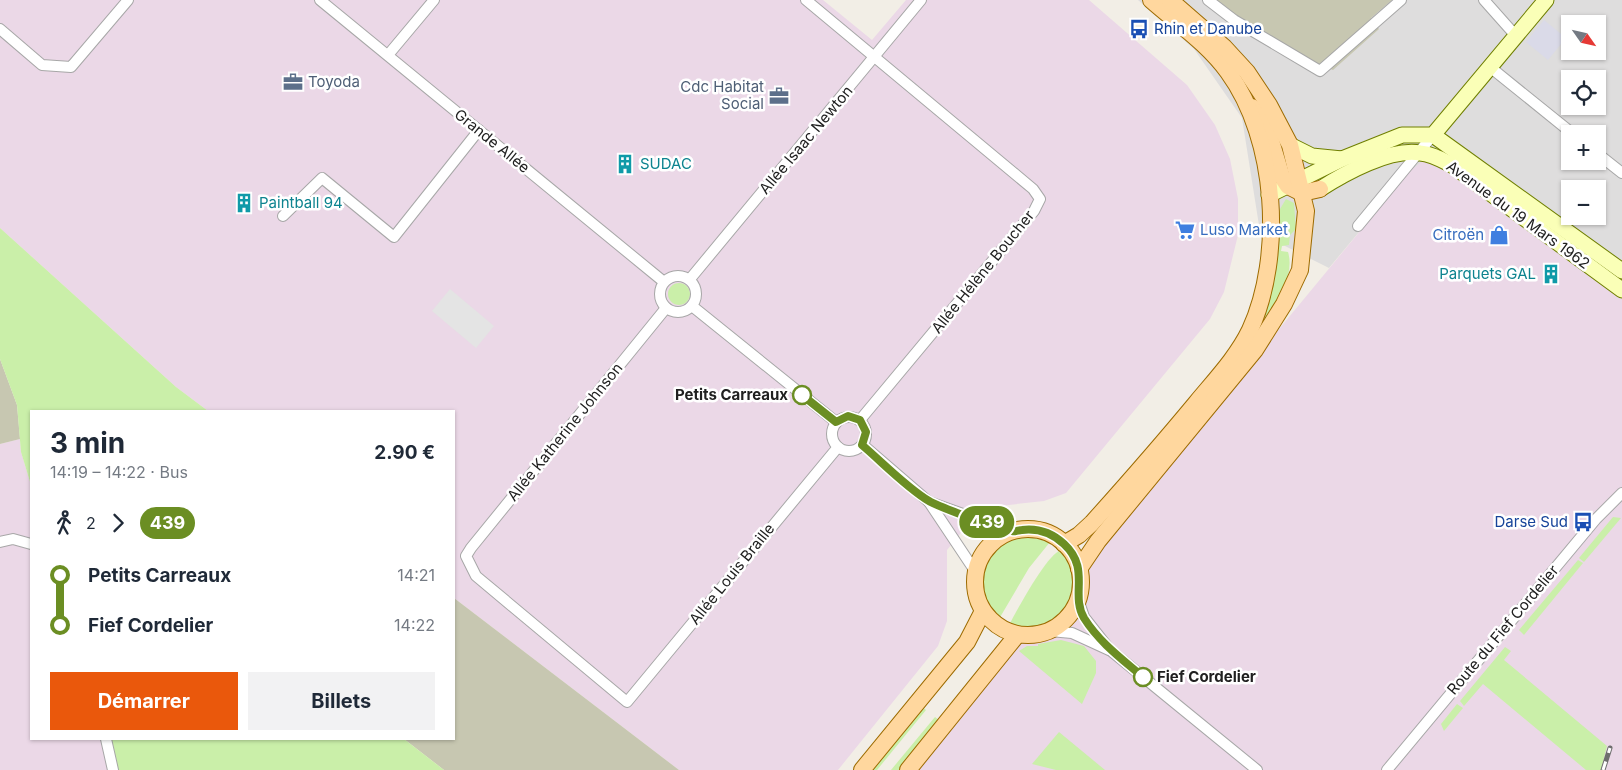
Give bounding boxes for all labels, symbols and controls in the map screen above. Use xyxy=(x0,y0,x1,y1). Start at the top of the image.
north arrow xyxy=(1561,15,1606,60)
map controls xyxy=(1561,15,1606,225)
bus stop icon: Rhin et Danube xyxy=(1128,18,1150,40)
place label: Rhin et Danube xyxy=(1154,19,1262,38)
button: locate xyxy=(1561,70,1606,115)
office icon: Toyoda xyxy=(282,71,304,93)
place label: Toyoda xyxy=(308,72,360,91)
place label: Cdc Habitat Social xyxy=(680,77,764,113)
street label: Allée Isaac Newton xyxy=(755,82,856,198)
office icon: Cdc Habitat Social xyxy=(768,85,790,107)
street label: Grande Allée xyxy=(451,104,534,177)
button: + xyxy=(1561,125,1606,170)
building icon: SUDAC xyxy=(614,153,636,175)
place label: SUDAC xyxy=(640,154,692,173)
street label: Avenue du 19 Mars 1962 xyxy=(1443,156,1594,273)
button: − xyxy=(1561,180,1606,225)
building icon: Paintball 94 xyxy=(233,192,255,214)
place label: Paintball 94 xyxy=(259,193,343,212)
street label: Allée Hélène Boucher xyxy=(927,206,1038,337)
supermarket icon: Luso Market xyxy=(1174,219,1196,241)
place label: Luso Market xyxy=(1200,220,1288,239)
shop icon: Citroën xyxy=(1488,224,1510,246)
place label: Citroën xyxy=(1433,225,1484,244)
building icon: Parquets GAL xyxy=(1540,263,1562,285)
place label: Parquets GAL xyxy=(1439,264,1536,283)
street label: Allée Katherine Johnson xyxy=(503,359,626,505)
place label: Petits Carreaux xyxy=(675,385,788,404)
marker: Petits Carreaux xyxy=(792,385,812,405)
text: 3 min xyxy=(50,426,125,460)
text: 2.90 € xyxy=(374,441,435,464)
text: 14:19 – 14:22 · Bus xyxy=(50,462,188,482)
line badge: 439 xyxy=(958,506,1016,538)
icon: walk xyxy=(50,509,78,537)
icon: forward xyxy=(104,509,132,537)
text: 439 xyxy=(969,511,1005,532)
bus stop icon: Darse Sud xyxy=(1572,511,1594,533)
text: 439 xyxy=(150,512,185,533)
place label: Darse Sud xyxy=(1495,512,1568,531)
text: 2 xyxy=(86,513,96,533)
street label: Allée Louis Braille xyxy=(685,519,778,628)
street label: Route du Fief Cordelier xyxy=(1443,561,1563,698)
text: Petits Carreaux xyxy=(88,564,231,587)
text: 14:21 xyxy=(397,565,435,585)
text: Fief Cordelier xyxy=(88,614,213,637)
text: 14:22 xyxy=(394,615,435,635)
marker: Fief Cordelier xyxy=(1133,667,1153,687)
place label: Fief Cordelier xyxy=(1157,667,1256,686)
button: Démarrer xyxy=(50,672,238,730)
button: Billets xyxy=(248,672,435,730)

